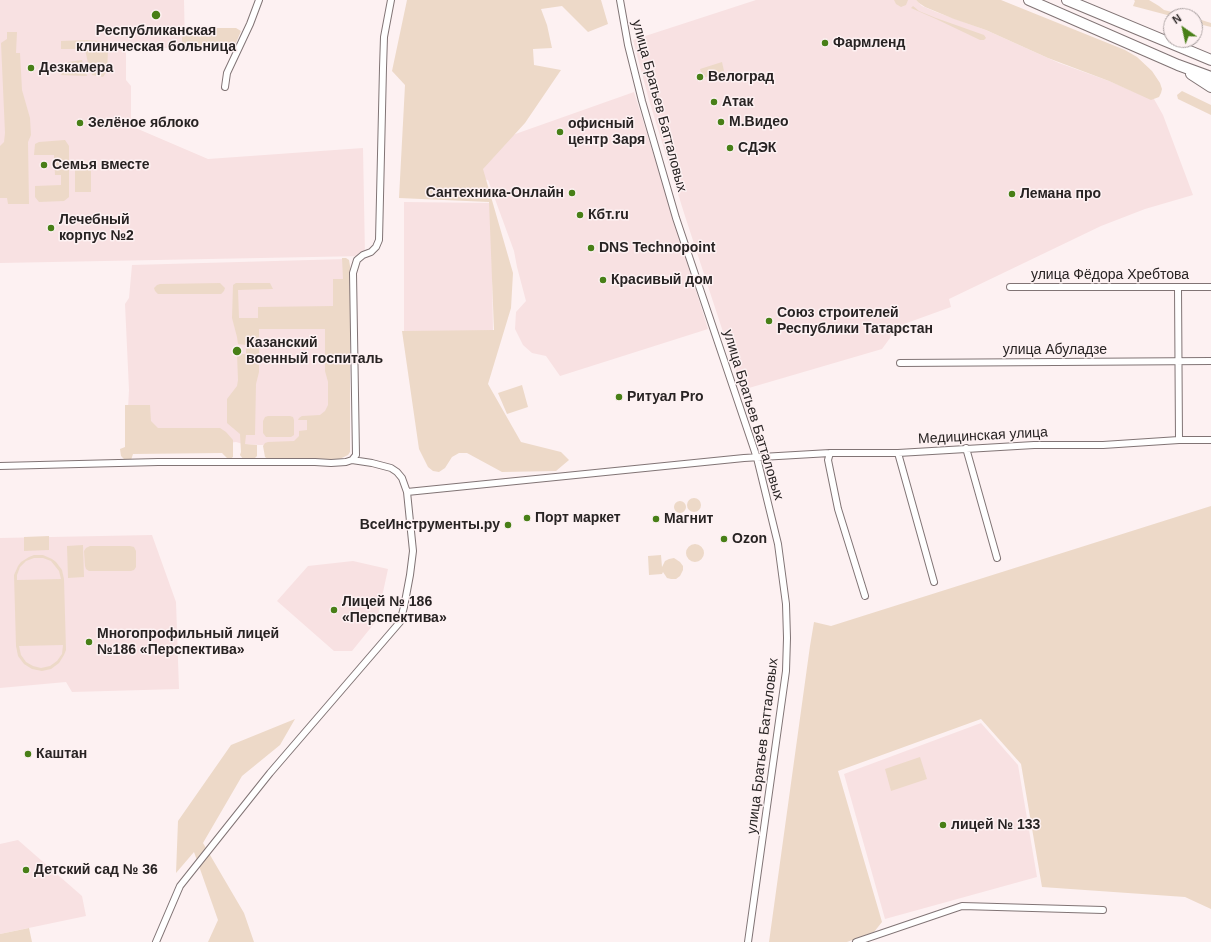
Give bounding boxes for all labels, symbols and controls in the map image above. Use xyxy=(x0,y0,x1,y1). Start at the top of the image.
north arrow xyxy=(1163,8,1203,48)
marker: Республиканская клиническая больница xyxy=(150,9,162,21)
text: N xyxy=(1170,12,1183,26)
street label: улица Братьев Батталовых xyxy=(628,18,690,194)
place label: Республиканская клиническая больница xyxy=(76,23,236,56)
place label: Фармленд xyxy=(833,35,905,51)
marker: Фармленд xyxy=(820,38,830,48)
place label: Дезкамера xyxy=(39,60,113,76)
marker: Дезкамера xyxy=(26,63,36,73)
place label: Велоград xyxy=(708,69,774,85)
marker: Велоград xyxy=(695,72,705,82)
place label: Атак xyxy=(722,94,754,110)
marker: Атак xyxy=(709,97,719,107)
place label: М.Видео xyxy=(729,114,788,130)
place label: Зелёное яблоко xyxy=(88,115,199,131)
place label: офисный центр Заря xyxy=(568,116,645,148)
marker: М.Видео xyxy=(716,117,726,127)
marker: Зелёное яблоко xyxy=(75,118,85,128)
marker: офисный центр Заря xyxy=(555,127,565,137)
place label: СДЭК xyxy=(738,140,776,156)
marker: СДЭК xyxy=(725,143,735,153)
place label: Семья вместе xyxy=(52,157,150,173)
marker: Семья вместе xyxy=(39,160,49,170)
place label: Сантехника-Онлайн xyxy=(426,185,564,201)
place label: Лемана про xyxy=(1020,186,1101,202)
marker: Сантехника-Онлайн xyxy=(567,188,577,198)
marker: Лемана про xyxy=(1007,189,1017,199)
place label: Кбт.ru xyxy=(588,207,629,223)
marker: Кбт.ru xyxy=(575,210,585,220)
place label: Лечебный корпус №2 xyxy=(59,212,134,244)
marker: Лечебный корпус №2 xyxy=(46,223,56,233)
place label: DNS Technopoint xyxy=(599,240,715,256)
marker: DNS Technopoint xyxy=(586,243,596,253)
street label: улица Фёдора Хребтова xyxy=(1031,267,1189,283)
place label: Красивый дом xyxy=(611,272,713,288)
marker: Красивый дом xyxy=(598,275,608,285)
place label: Союз строителей Республики Татарстан xyxy=(777,305,933,338)
marker: Союз строителей Республики Татарстан xyxy=(764,316,774,326)
street label: улица Братьев Батталовых xyxy=(719,328,787,502)
place label: Казанский военный госпиталь xyxy=(246,335,383,368)
street label: улица Абуладзе xyxy=(1003,342,1107,358)
marker: Казанский военный госпиталь xyxy=(231,345,243,357)
place label: Ритуал Pro xyxy=(627,389,704,405)
marker: Ритуал Pro xyxy=(614,392,624,402)
street label: Медицинская улица xyxy=(918,424,1048,448)
place label: Порт маркет xyxy=(535,510,621,526)
place label: Магнит xyxy=(664,511,713,527)
marker: Порт маркет xyxy=(522,513,532,523)
marker: Магнит xyxy=(651,514,661,524)
place label: ВсеИнструменты.ру xyxy=(360,517,500,533)
marker: ВсеИнструменты.ру xyxy=(503,520,513,530)
place label: Ozon xyxy=(732,531,767,547)
marker: Ozon xyxy=(719,534,729,544)
place label: Лицей № 186 «Перспектива» xyxy=(342,594,447,626)
marker: Лицей № 186 «Перспектива» xyxy=(329,605,339,615)
place label: Многопрофильный лицей №186 «Перспектива» xyxy=(97,626,279,658)
marker: Многопрофильный лицей №186 «Перспектива» xyxy=(84,637,94,647)
street label: улица Братьев Батталовых xyxy=(744,657,782,835)
place label: Каштан xyxy=(36,746,87,762)
marker: Каштан xyxy=(23,749,33,759)
place label: лицей № 133 xyxy=(951,817,1040,833)
marker: лицей № 133 xyxy=(938,820,948,830)
place label: Детский сад № 36 xyxy=(34,862,158,878)
marker: Детский сад № 36 xyxy=(21,865,31,875)

